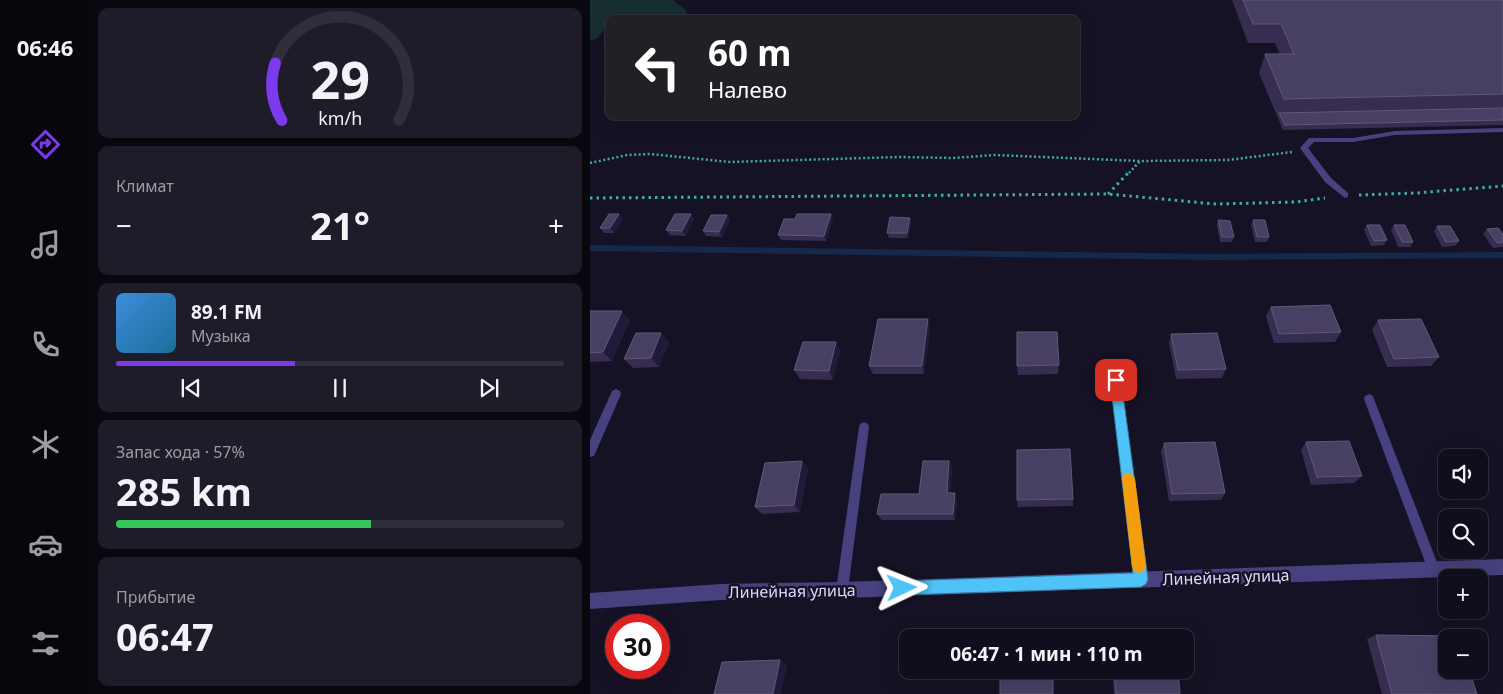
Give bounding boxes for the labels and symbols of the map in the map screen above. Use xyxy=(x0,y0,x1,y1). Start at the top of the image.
pin xyxy=(1095,359,1137,401)
position arrow xyxy=(875,561,927,613)
street label: Линейная улица xyxy=(1162,564,1290,590)
street label: Линейная улица xyxy=(728,579,856,603)
speed limit sign: 30 xyxy=(605,614,670,679)

